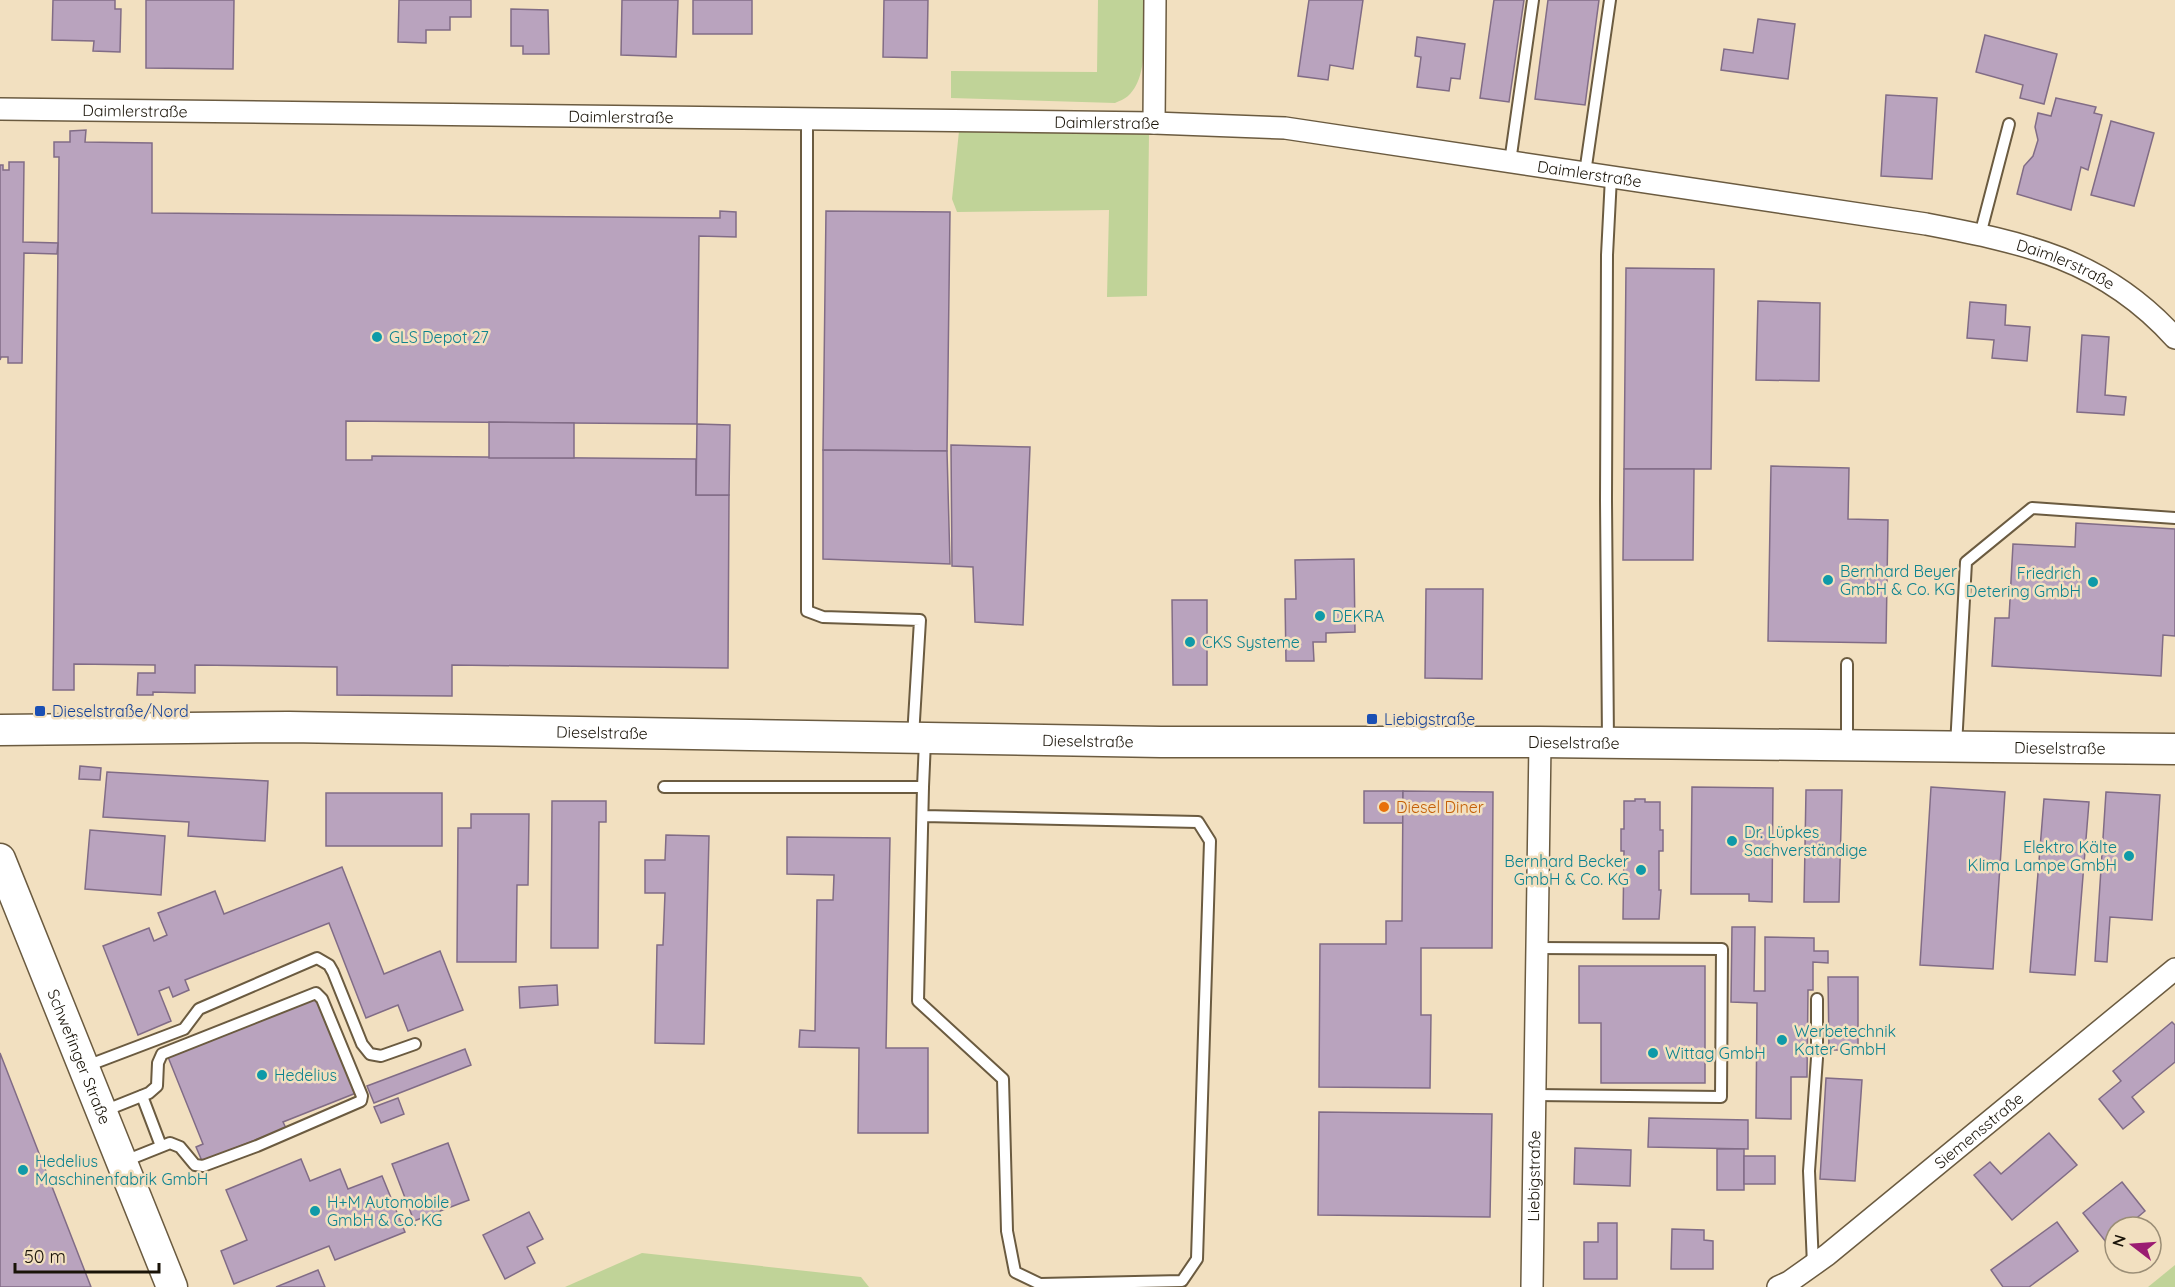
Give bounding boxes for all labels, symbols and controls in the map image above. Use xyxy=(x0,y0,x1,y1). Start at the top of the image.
street label: Daimlerstraße xyxy=(82,100,188,121)
street label: Daimlerstraße xyxy=(568,106,674,127)
street label: Daimlerstraße xyxy=(1054,112,1160,133)
street label: Daimlerstraße xyxy=(1536,156,1643,191)
street label: Daimlerstraße xyxy=(2014,234,2119,294)
place label: GLS Depot 27 xyxy=(389,327,489,347)
marker: GLS Depot 27 xyxy=(370,330,384,344)
place label: Bernhard Beyer GmbH & Co. KG xyxy=(1840,561,1957,599)
place label: Friedrich Detering GmbH xyxy=(1966,563,2081,601)
marker: Bernhard Beyer GmbH & Co. KG xyxy=(1821,573,1835,587)
marker: Friedrich Detering GmbH xyxy=(2086,575,2100,589)
place label: DEKRA xyxy=(1332,606,1384,626)
marker: DEKRA xyxy=(1313,609,1327,623)
place label: CKS Systeme xyxy=(1202,632,1300,652)
marker: CKS Systeme xyxy=(1183,635,1197,649)
place label: Dieselstraße/Nord xyxy=(52,701,189,721)
marker: Dieselstraße/Nord xyxy=(33,704,47,718)
place label: Liebigstraße xyxy=(1384,709,1475,729)
marker: Liebigstraße xyxy=(1365,712,1379,726)
street label: Dieselstraße xyxy=(556,722,648,743)
street label: Dieselstraße xyxy=(1042,730,1134,752)
street label: Dieselstraße xyxy=(1528,732,1620,753)
street label: Dieselstraße xyxy=(2014,737,2106,758)
place label: Diesel Diner xyxy=(1396,797,1484,817)
marker: Diesel Diner xyxy=(1377,800,1391,814)
place label: Dr. Lüpkes Sachverständige xyxy=(1744,822,1867,860)
marker: Dr. Lüpkes Sachverständige xyxy=(1725,834,1739,848)
place label: Elektro Kälte Klima Lampe GmbH xyxy=(1968,837,2117,875)
marker: Elektro Kälte Klima Lampe GmbH xyxy=(2122,849,2136,863)
place label: Bernhard Becker GmbH & Co. KG xyxy=(1504,851,1629,889)
marker: Bernhard Becker GmbH & Co. KG xyxy=(1634,863,1648,877)
street label: Schwefinger Straße xyxy=(43,986,116,1127)
place label: Werbetechnik Kater GmbH xyxy=(1794,1021,1896,1059)
marker: Werbetechnik Kater GmbH xyxy=(1775,1033,1789,1047)
place label: Wittag GmbH xyxy=(1665,1043,1766,1063)
marker: Wittag GmbH xyxy=(1646,1046,1660,1060)
place label: Hedelius xyxy=(274,1065,337,1085)
marker: Hedelius xyxy=(255,1068,269,1082)
street label: Siemensstraße xyxy=(1930,1088,2027,1173)
street label: Liebigstraße xyxy=(1523,1130,1544,1222)
place label: Hedelius Maschinenfabrik GmbH xyxy=(35,1151,208,1189)
marker: Hedelius Maschinenfabrik GmbH xyxy=(16,1163,30,1177)
place label: H+M Automobile GmbH & Co. KG xyxy=(327,1192,449,1230)
marker: H+M Automobile GmbH & Co. KG xyxy=(308,1204,322,1218)
north arrow xyxy=(2103,1215,2163,1275)
text: N xyxy=(2107,1232,2130,1249)
scale bar xyxy=(15,1236,159,1274)
text: 50 m xyxy=(24,1245,66,1268)

